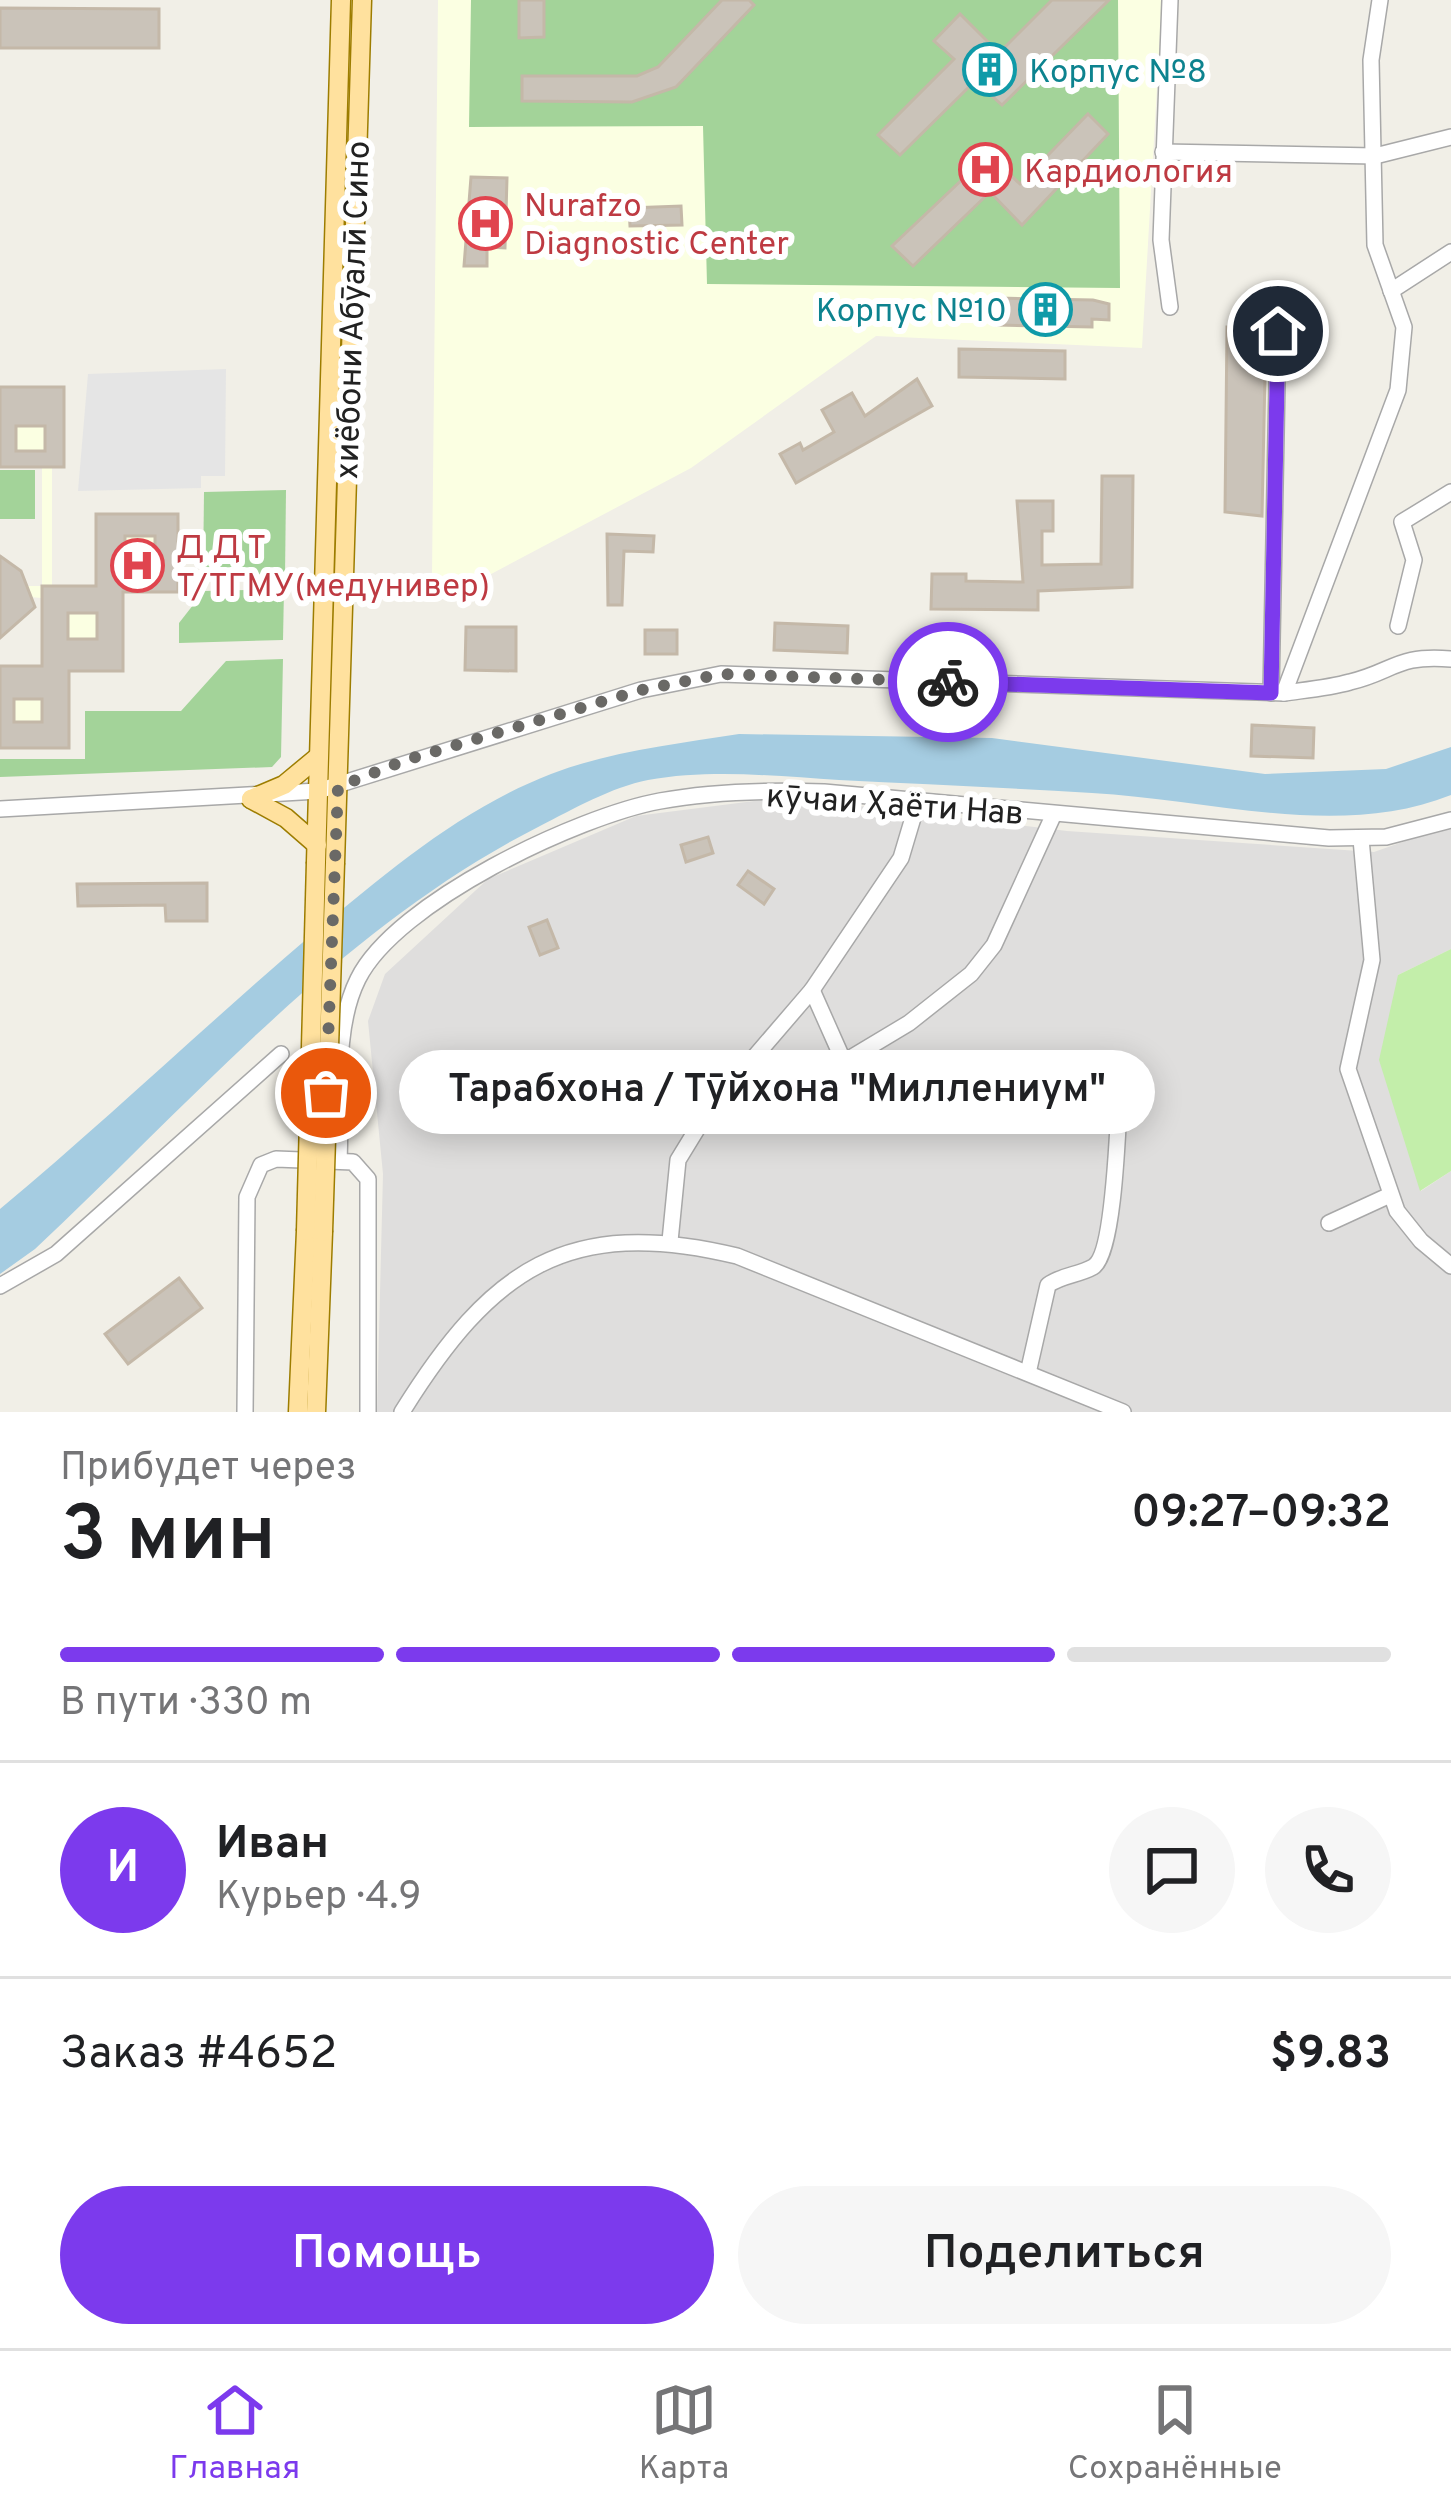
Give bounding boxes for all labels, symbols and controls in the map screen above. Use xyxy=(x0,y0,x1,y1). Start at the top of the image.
building icon: Корпус №8 xyxy=(962,42,1018,98)
place label: Корпус №8 xyxy=(1029,53,1207,95)
street label: хиёбони Абӯалӣ Сино xyxy=(328,140,382,480)
hospital icon: Кардиология xyxy=(957,142,1013,198)
place label: Кардиология xyxy=(1024,153,1233,195)
place label: Nurafzo Diagnostic Center xyxy=(524,187,789,267)
hospital icon: Nurafzo Diagnostic Center xyxy=(457,195,513,251)
pin xyxy=(1227,280,1329,382)
building icon: Корпус №10 xyxy=(1018,281,1074,337)
place label: Корпус №10 xyxy=(816,292,1007,334)
icon: home xyxy=(1245,298,1311,364)
place label: Д Д Т Т/ТГМУ(медунивер) xyxy=(176,529,490,609)
hospital icon: Д Д Т Т/ТГМУ(медунивер) xyxy=(109,537,165,593)
courier xyxy=(888,622,1008,742)
icon: bike xyxy=(915,649,981,715)
street label: кӯчаи Ҳаёти Нав xyxy=(765,777,1025,837)
pin xyxy=(275,1042,377,1144)
callout: Тарабхона / Тӯйхона "Миллениум" xyxy=(398,1051,1154,1135)
icon: bag xyxy=(293,1060,359,1126)
text: Тарабхона / Тӯйхона "Миллениум" xyxy=(448,1067,1106,1116)
text: Прибудет через xyxy=(60,1445,357,1494)
text: 09:27–09:32 xyxy=(1131,1486,1391,1543)
text: 3 мин xyxy=(60,1489,276,1588)
text: В пути · 330 m xyxy=(60,1680,312,1729)
button: chat xyxy=(1109,1807,1235,1933)
button: phone xyxy=(1265,1807,1391,1933)
text: Иван xyxy=(216,1817,329,1874)
text: И xyxy=(107,1841,139,1898)
text: Курьер · 4.9 xyxy=(216,1874,422,1923)
text: Заказ #4652 xyxy=(60,2027,337,2084)
text: $9.83 xyxy=(1270,2027,1391,2084)
button: Помощь xyxy=(60,2186,714,2324)
button: Поделиться xyxy=(738,2186,1391,2324)
tab: Главная xyxy=(169,2377,300,2491)
tab: Карта xyxy=(639,2377,729,2491)
tab: Сохранённые xyxy=(1068,2377,1282,2491)

